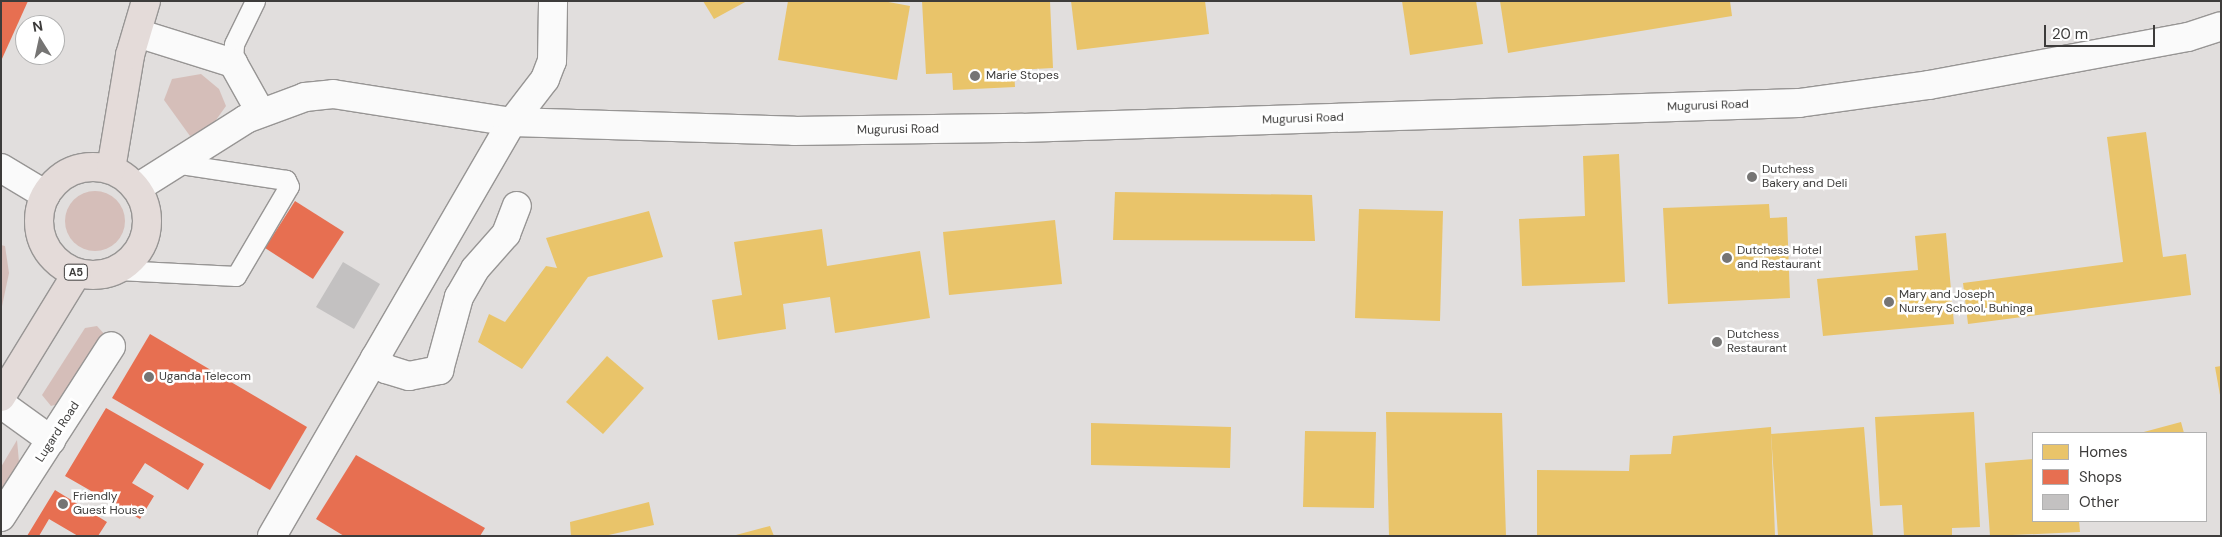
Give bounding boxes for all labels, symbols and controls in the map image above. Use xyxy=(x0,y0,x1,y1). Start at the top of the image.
north arrow xyxy=(15,15,65,65)
scale bar xyxy=(2047,15,2158,47)
text: N xyxy=(31,16,44,36)
text: 20 m xyxy=(2052,24,2088,44)
marker: Marie Stopes xyxy=(968,69,982,83)
place label: Marie Stopes xyxy=(986,69,1059,83)
street label: Mugurusi Road xyxy=(1667,97,1749,115)
street label: Mugurusi Road xyxy=(1262,110,1344,128)
street label: Mugurusi Road xyxy=(857,122,939,138)
place label: Dutchess Bakery and Deli xyxy=(1762,163,1847,191)
marker: Dutchess Bakery and Deli xyxy=(1746,171,1758,183)
place label: Dutchess Hotel and Restaurant xyxy=(1737,244,1822,272)
marker: Dutchess Hotel and Restaurant xyxy=(1721,252,1733,264)
road number: A5 xyxy=(64,264,88,280)
place label: Mary and Joseph Nursery School, Buhinga xyxy=(1899,288,2033,316)
marker: Mary and Joseph Nursery School, Buhinga xyxy=(1883,296,1895,308)
place label: Dutchess Restaurant xyxy=(1727,328,1787,356)
marker: Dutchess Restaurant xyxy=(1711,336,1723,348)
place label: Uganda Telecom xyxy=(159,370,251,384)
marker: Uganda Telecom xyxy=(143,371,155,383)
street label: Lugard Road xyxy=(33,399,83,465)
legend xyxy=(2032,432,2207,522)
text: Homes xyxy=(2079,442,2128,462)
text: Shops xyxy=(2079,467,2122,487)
place label: Friendly Guest House xyxy=(73,490,144,518)
text: Other xyxy=(2079,492,2119,512)
marker: Friendly Guest House xyxy=(57,498,69,510)

